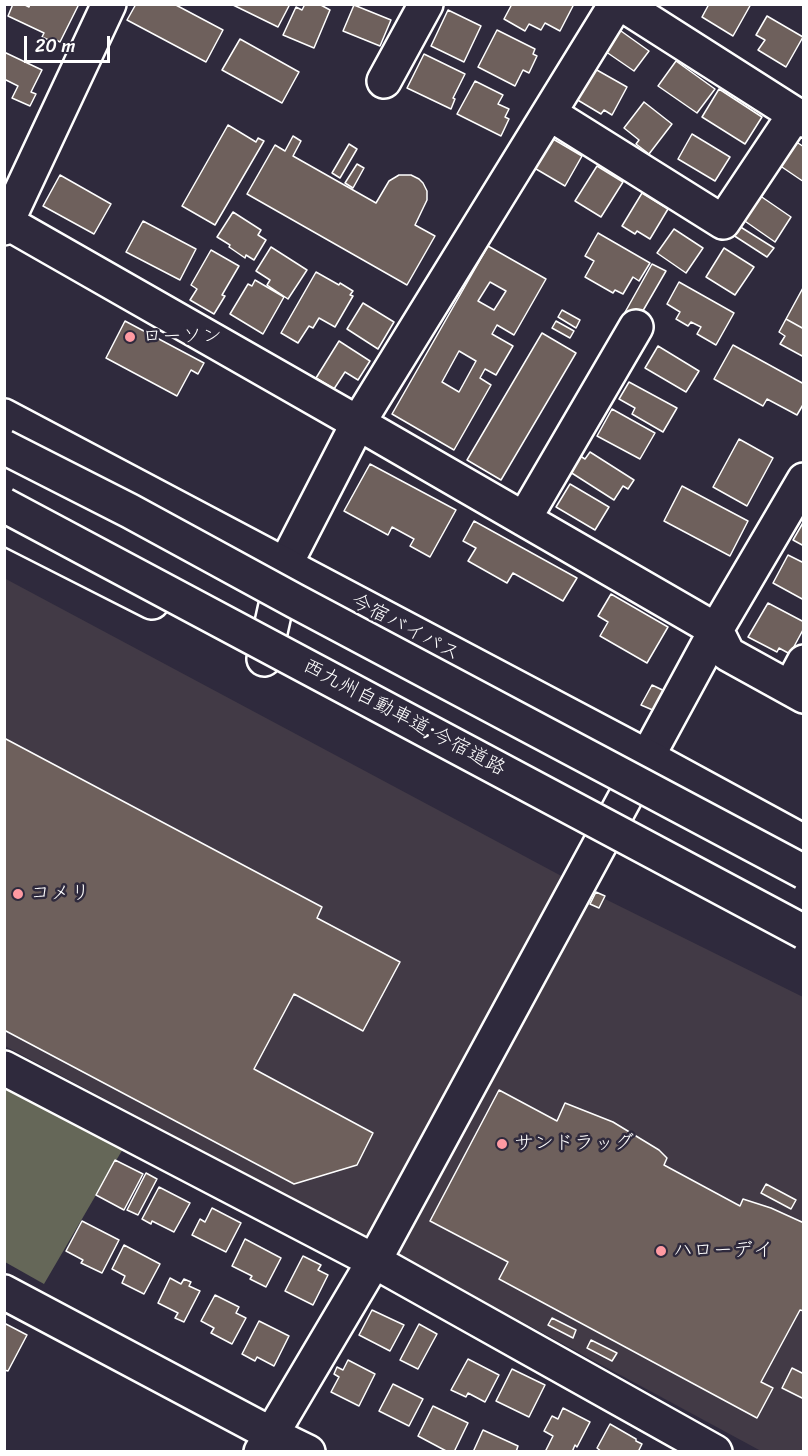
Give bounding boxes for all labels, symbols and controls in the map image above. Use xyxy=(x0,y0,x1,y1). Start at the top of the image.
scale bar xyxy=(27,24,112,62)
text: 20 m xyxy=(35,30,75,62)
place label: ローソン xyxy=(142,325,222,349)
marker: ローソン xyxy=(123,330,137,344)
street label: 今宿バイパス xyxy=(346,589,464,667)
street label: 西九州自動車道;今宿道路 xyxy=(299,654,509,782)
place label: コメリ xyxy=(30,882,90,906)
marker: コメリ xyxy=(11,887,25,901)
place label: サンドラッグ xyxy=(514,1132,634,1156)
marker: サンドラッグ xyxy=(495,1137,509,1151)
place label: ハローデイ xyxy=(673,1239,773,1263)
marker: ハローデイ xyxy=(654,1244,668,1258)

